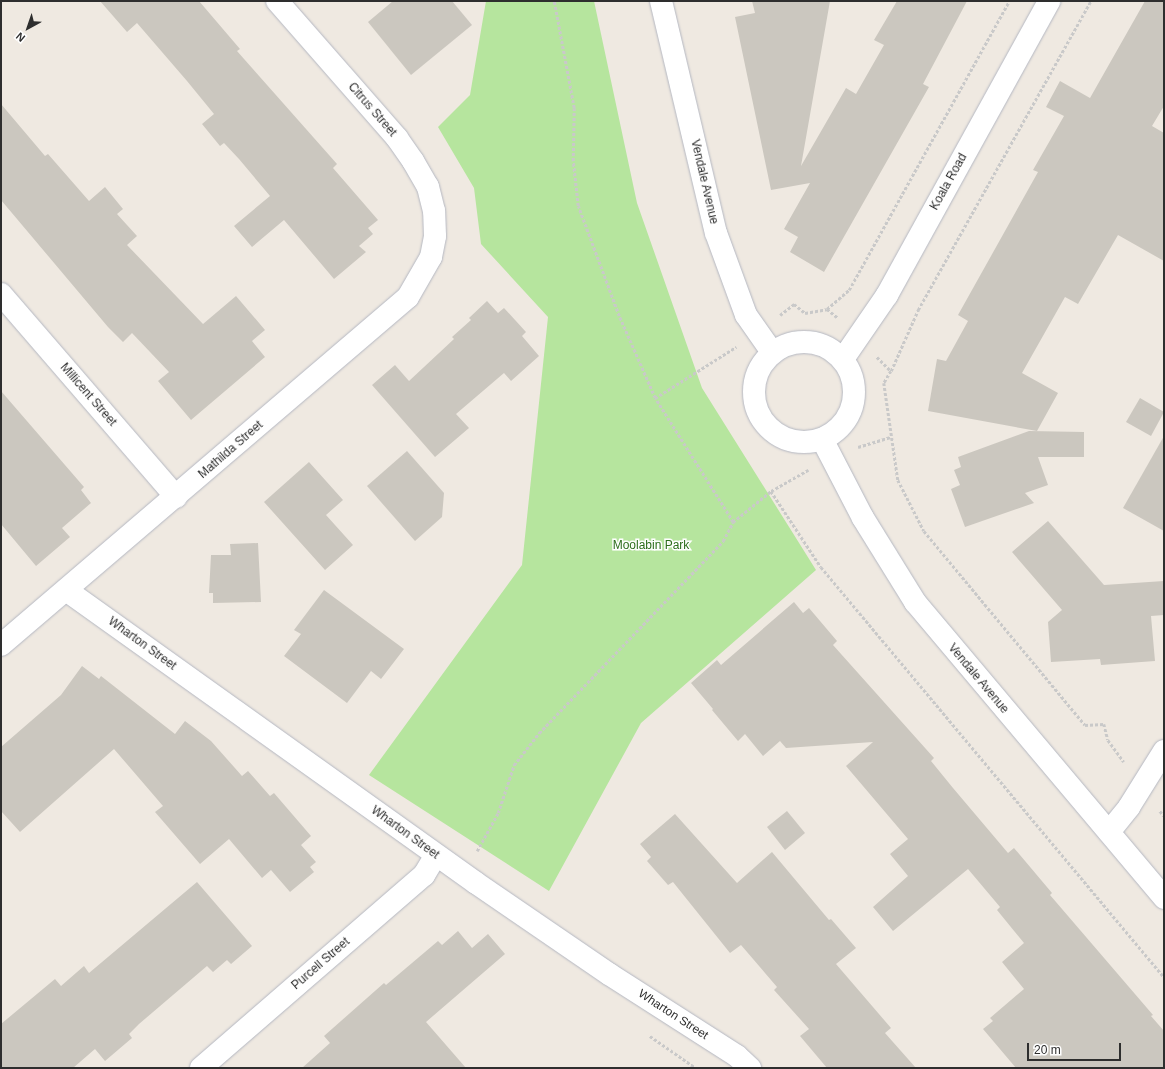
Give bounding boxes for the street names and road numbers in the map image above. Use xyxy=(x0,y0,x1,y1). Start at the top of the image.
street label: Citrus Street xyxy=(345,80,399,140)
street label: Vendale Avenue xyxy=(687,138,721,226)
street label: Koala Road xyxy=(928,151,970,213)
street label: Millicent Street xyxy=(57,361,119,429)
street label: Mathilda Street xyxy=(196,418,266,482)
street label: Wharton Street xyxy=(105,614,179,674)
street label: Vendale Avenue xyxy=(944,641,1012,717)
street label: Wharton Street xyxy=(368,803,442,863)
street label: Purcell Street xyxy=(289,935,353,993)
street label: Wharton Street xyxy=(635,987,711,1043)

